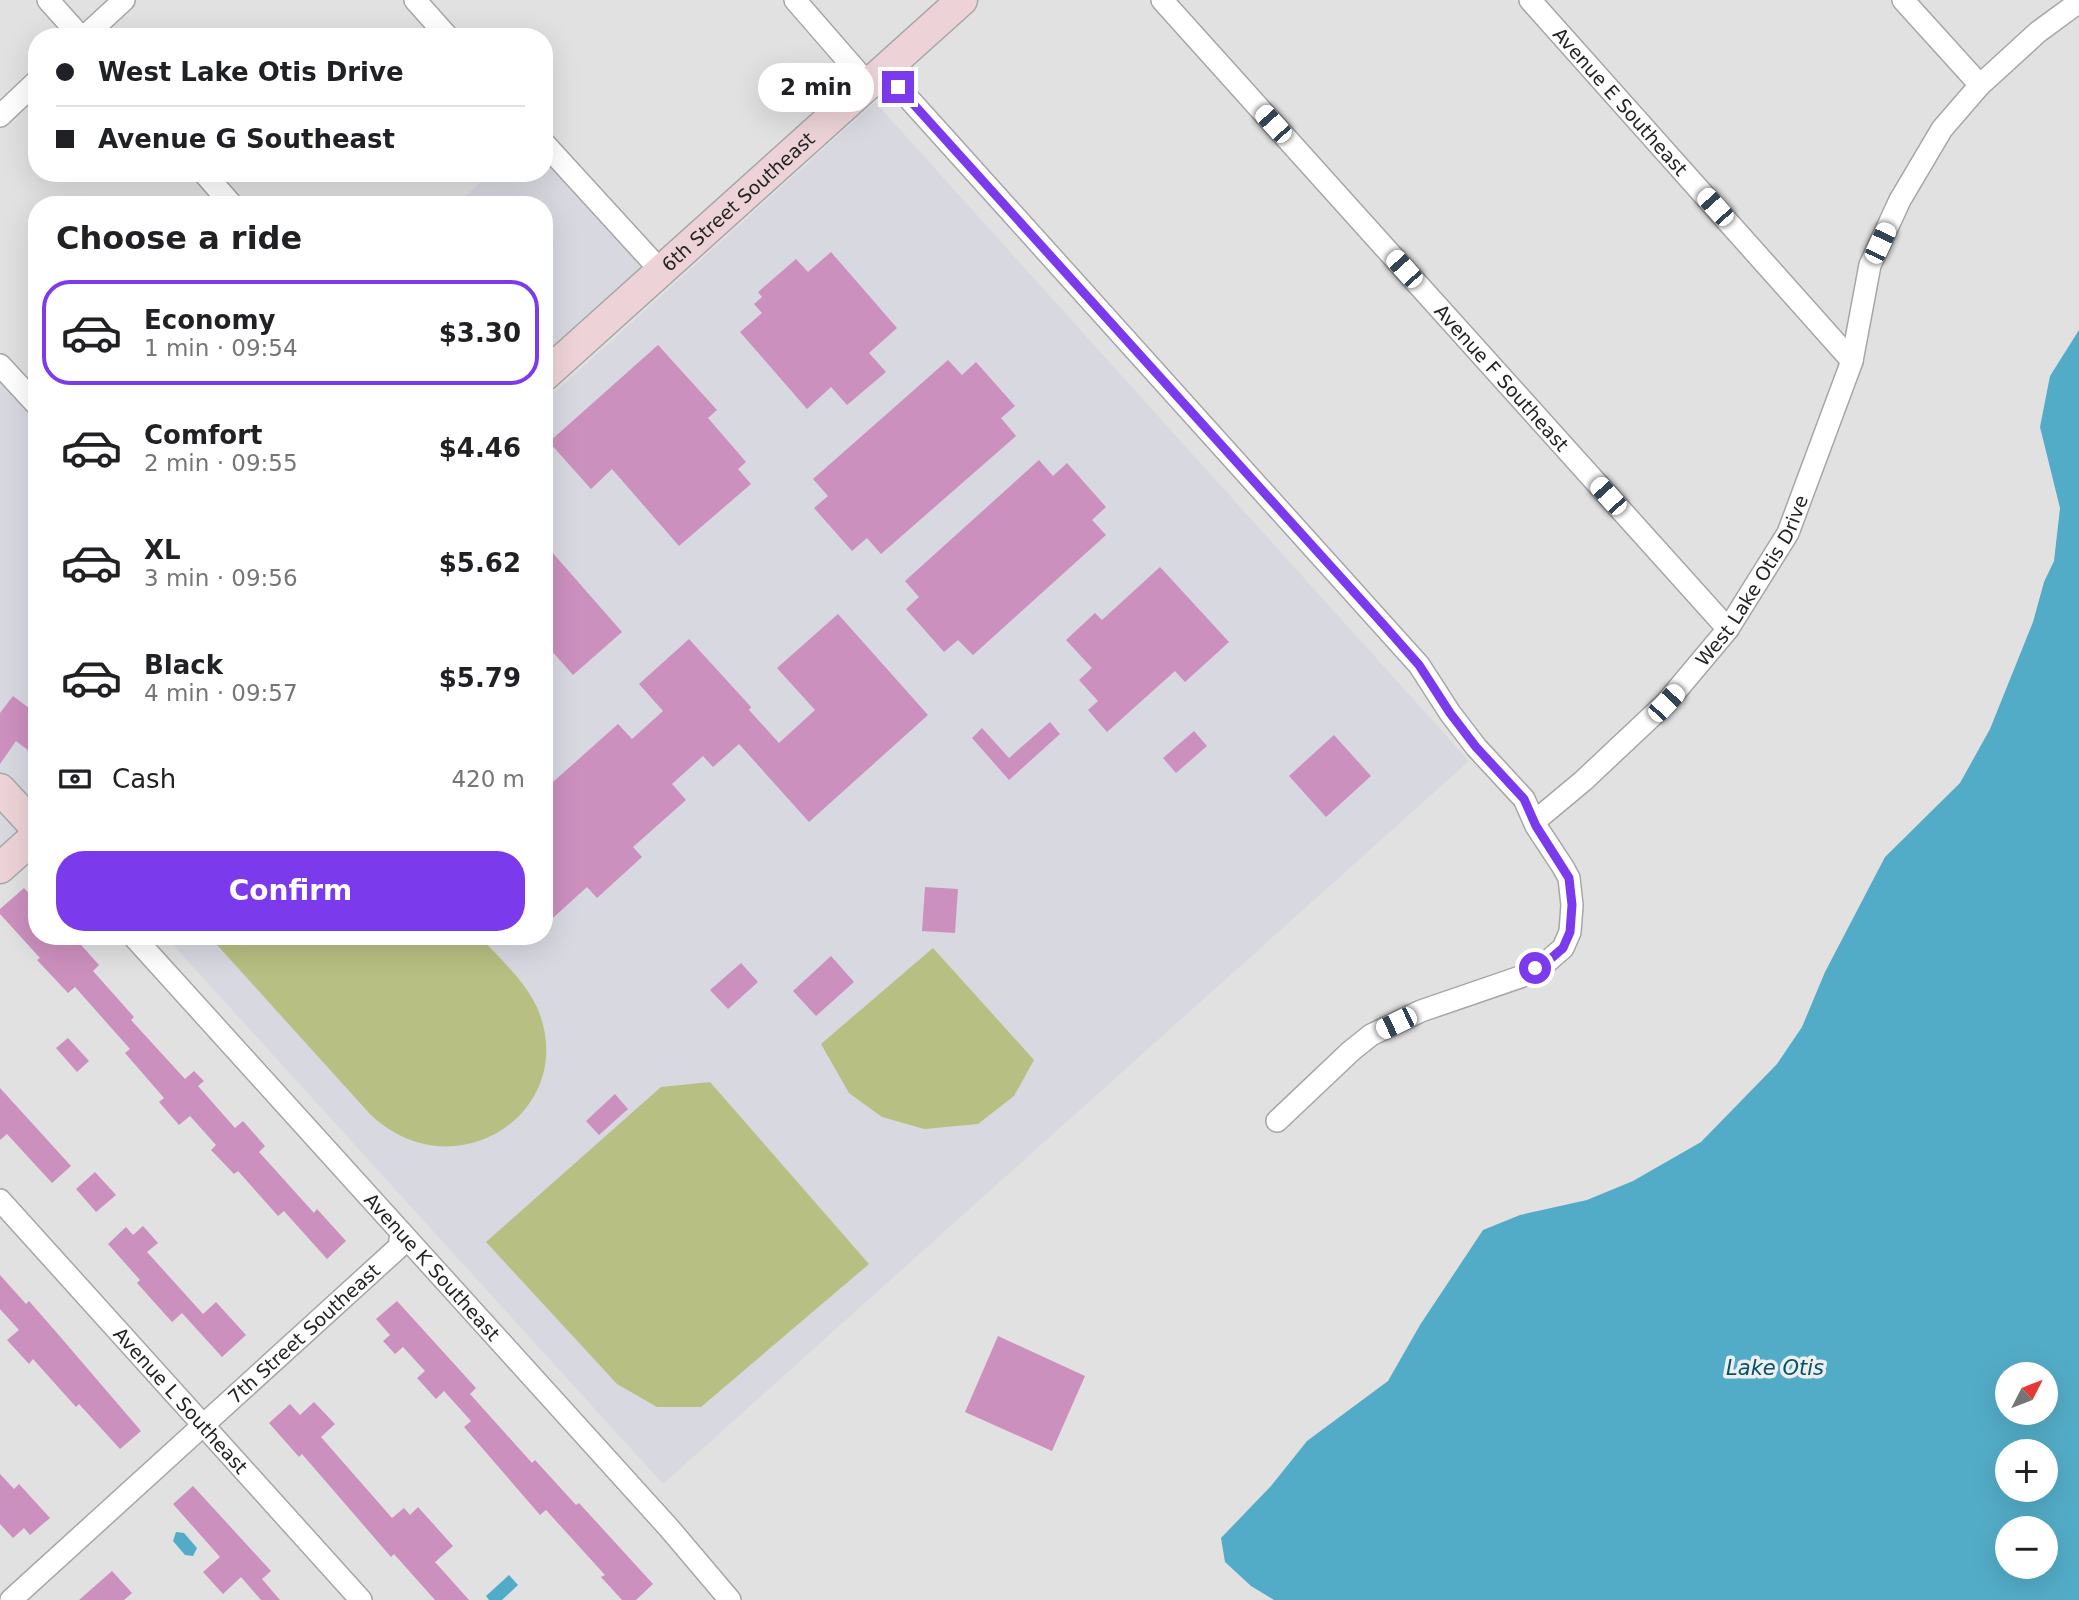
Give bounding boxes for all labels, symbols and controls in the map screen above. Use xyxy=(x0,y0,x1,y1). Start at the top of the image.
street label: Avenue E Southeast xyxy=(1549,23,1692,180)
text: West Lake Otis Drive xyxy=(98,57,404,87)
callout: 2 min xyxy=(758,62,874,112)
route end xyxy=(882,71,914,103)
text: 2 min xyxy=(780,74,852,100)
car xyxy=(1252,101,1295,147)
text: Avenue G Southeast xyxy=(98,124,395,154)
street label: 6th Street Southeast xyxy=(657,127,819,276)
car xyxy=(1694,184,1737,230)
text: Choose a ride xyxy=(56,219,302,257)
car xyxy=(1862,220,1899,266)
car xyxy=(1383,246,1426,292)
street label: Avenue F Southeast xyxy=(1430,300,1573,455)
icon: car xyxy=(60,301,123,364)
text: Economy xyxy=(144,305,275,335)
text: $3.30 xyxy=(439,318,521,348)
text: 1 min · 09:54 xyxy=(144,335,298,361)
icon: car xyxy=(60,416,123,479)
text: Comfort xyxy=(144,420,262,450)
text: $4.46 xyxy=(439,433,521,463)
text: 2 min · 09:55 xyxy=(144,450,298,476)
car xyxy=(1587,473,1630,519)
street label: West Lake Otis Drive xyxy=(1691,492,1812,670)
icon: car xyxy=(60,531,123,594)
text: XL xyxy=(144,535,181,565)
text: $5.62 xyxy=(439,548,521,578)
text: 3 min · 09:56 xyxy=(144,565,298,591)
icon: car xyxy=(60,646,123,709)
text: Black xyxy=(144,650,223,680)
text: $5.79 xyxy=(439,663,521,693)
text: 4 min · 09:57 xyxy=(144,680,298,706)
car xyxy=(1644,680,1689,726)
icon: cash xyxy=(56,760,94,798)
text: Cash xyxy=(112,764,176,794)
text: 420 m xyxy=(451,766,525,792)
button: Confirm xyxy=(56,851,525,931)
route start xyxy=(1519,952,1551,984)
car xyxy=(1373,1004,1420,1042)
street label: Avenue K Southeast xyxy=(360,1188,505,1345)
street label: 7th Street Southeast xyxy=(223,1259,384,1408)
street label: Avenue L Southeast xyxy=(109,1323,252,1478)
water label: Lake Otis xyxy=(1726,1356,1824,1380)
north arrow xyxy=(1995,1362,2058,1424)
map controls xyxy=(1995,1362,2058,1579)
button: + xyxy=(1995,1439,2058,1502)
button: − xyxy=(1995,1516,2058,1579)

